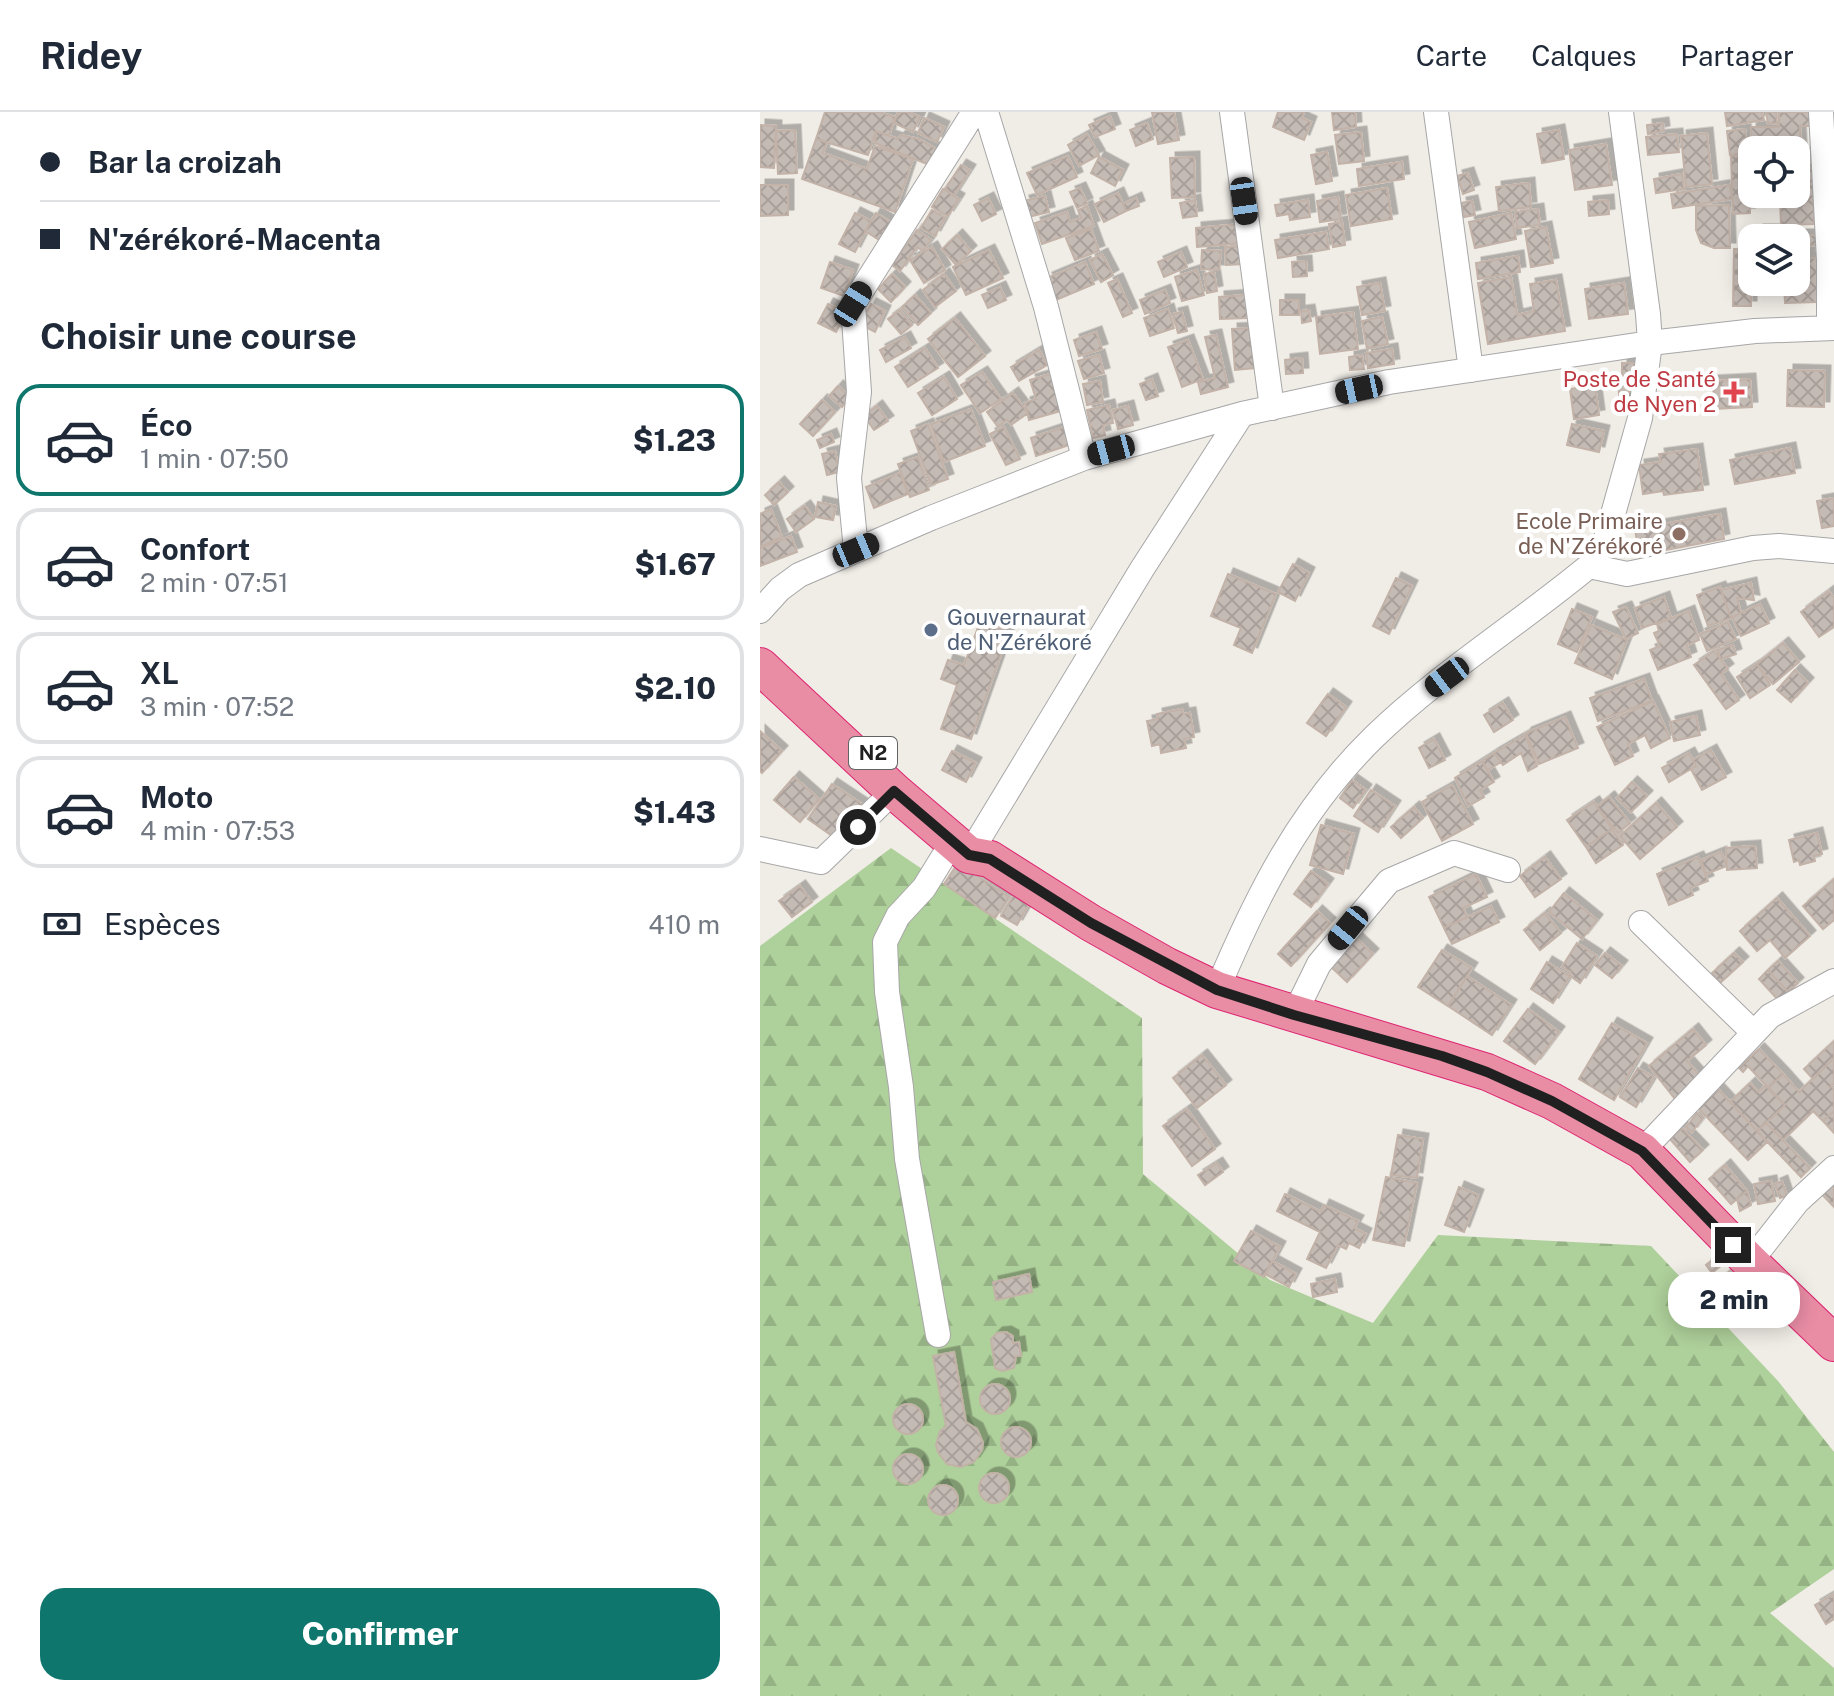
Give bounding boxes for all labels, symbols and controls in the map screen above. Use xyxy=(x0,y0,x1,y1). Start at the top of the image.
text: Ridey xyxy=(40,33,142,78)
text: Carte xyxy=(1416,39,1487,72)
text: Calques xyxy=(1531,39,1636,72)
text: Partager xyxy=(1680,39,1794,72)
map controls xyxy=(1738,136,1810,296)
button: locate xyxy=(1738,136,1810,208)
text: Bar la croizah xyxy=(88,144,282,180)
car xyxy=(1229,176,1259,226)
text: N'zérékoré-Macenta xyxy=(88,221,381,257)
button: layers xyxy=(1738,224,1810,296)
car xyxy=(830,277,876,331)
text: Choisir une course xyxy=(40,315,357,357)
place label: Poste de Santé de Nyen 2 xyxy=(1563,366,1716,417)
car xyxy=(1333,372,1385,406)
marker: Poste de Santé de Nyen 2 xyxy=(1723,381,1745,403)
icon: car xyxy=(44,404,116,476)
text: Éco xyxy=(140,407,193,443)
text: $1.23 xyxy=(633,422,716,458)
car xyxy=(1085,432,1137,468)
text: 1 min · 07:50 xyxy=(140,443,289,474)
place label: Ecole Primaire de N'Zérékoré xyxy=(1516,508,1663,559)
marker: Ecole Primaire de N'Zérékoré xyxy=(1670,525,1688,543)
icon: car xyxy=(44,528,116,600)
car xyxy=(829,530,883,570)
text: Confort xyxy=(140,531,250,567)
text: $1.67 xyxy=(634,546,716,582)
text: 2 min · 07:51 xyxy=(140,567,289,598)
place label: Gouvernaurat de N'Zérékoré xyxy=(947,604,1092,655)
marker: Gouvernaurat de N'Zérékoré xyxy=(922,621,940,639)
icon: car xyxy=(44,652,116,724)
car xyxy=(1421,653,1473,701)
text: XL xyxy=(140,655,179,691)
text: $2.10 xyxy=(634,670,716,706)
text: 3 min · 07:52 xyxy=(140,691,294,722)
road number: N2 xyxy=(849,737,897,769)
icon: car xyxy=(44,776,116,848)
text: Moto xyxy=(140,779,213,815)
text: $1.43 xyxy=(633,794,716,830)
route start xyxy=(840,809,876,845)
text: 4 min · 07:53 xyxy=(140,815,295,846)
icon: cash xyxy=(40,902,84,946)
car xyxy=(1324,902,1372,954)
text: Espèces xyxy=(104,906,221,942)
text: 410 m xyxy=(648,909,720,940)
route end xyxy=(1715,1227,1751,1263)
callout: 2 min xyxy=(1667,1273,1799,1329)
text: 2 min xyxy=(1699,1284,1769,1315)
button: Confirmer xyxy=(40,1588,720,1680)

